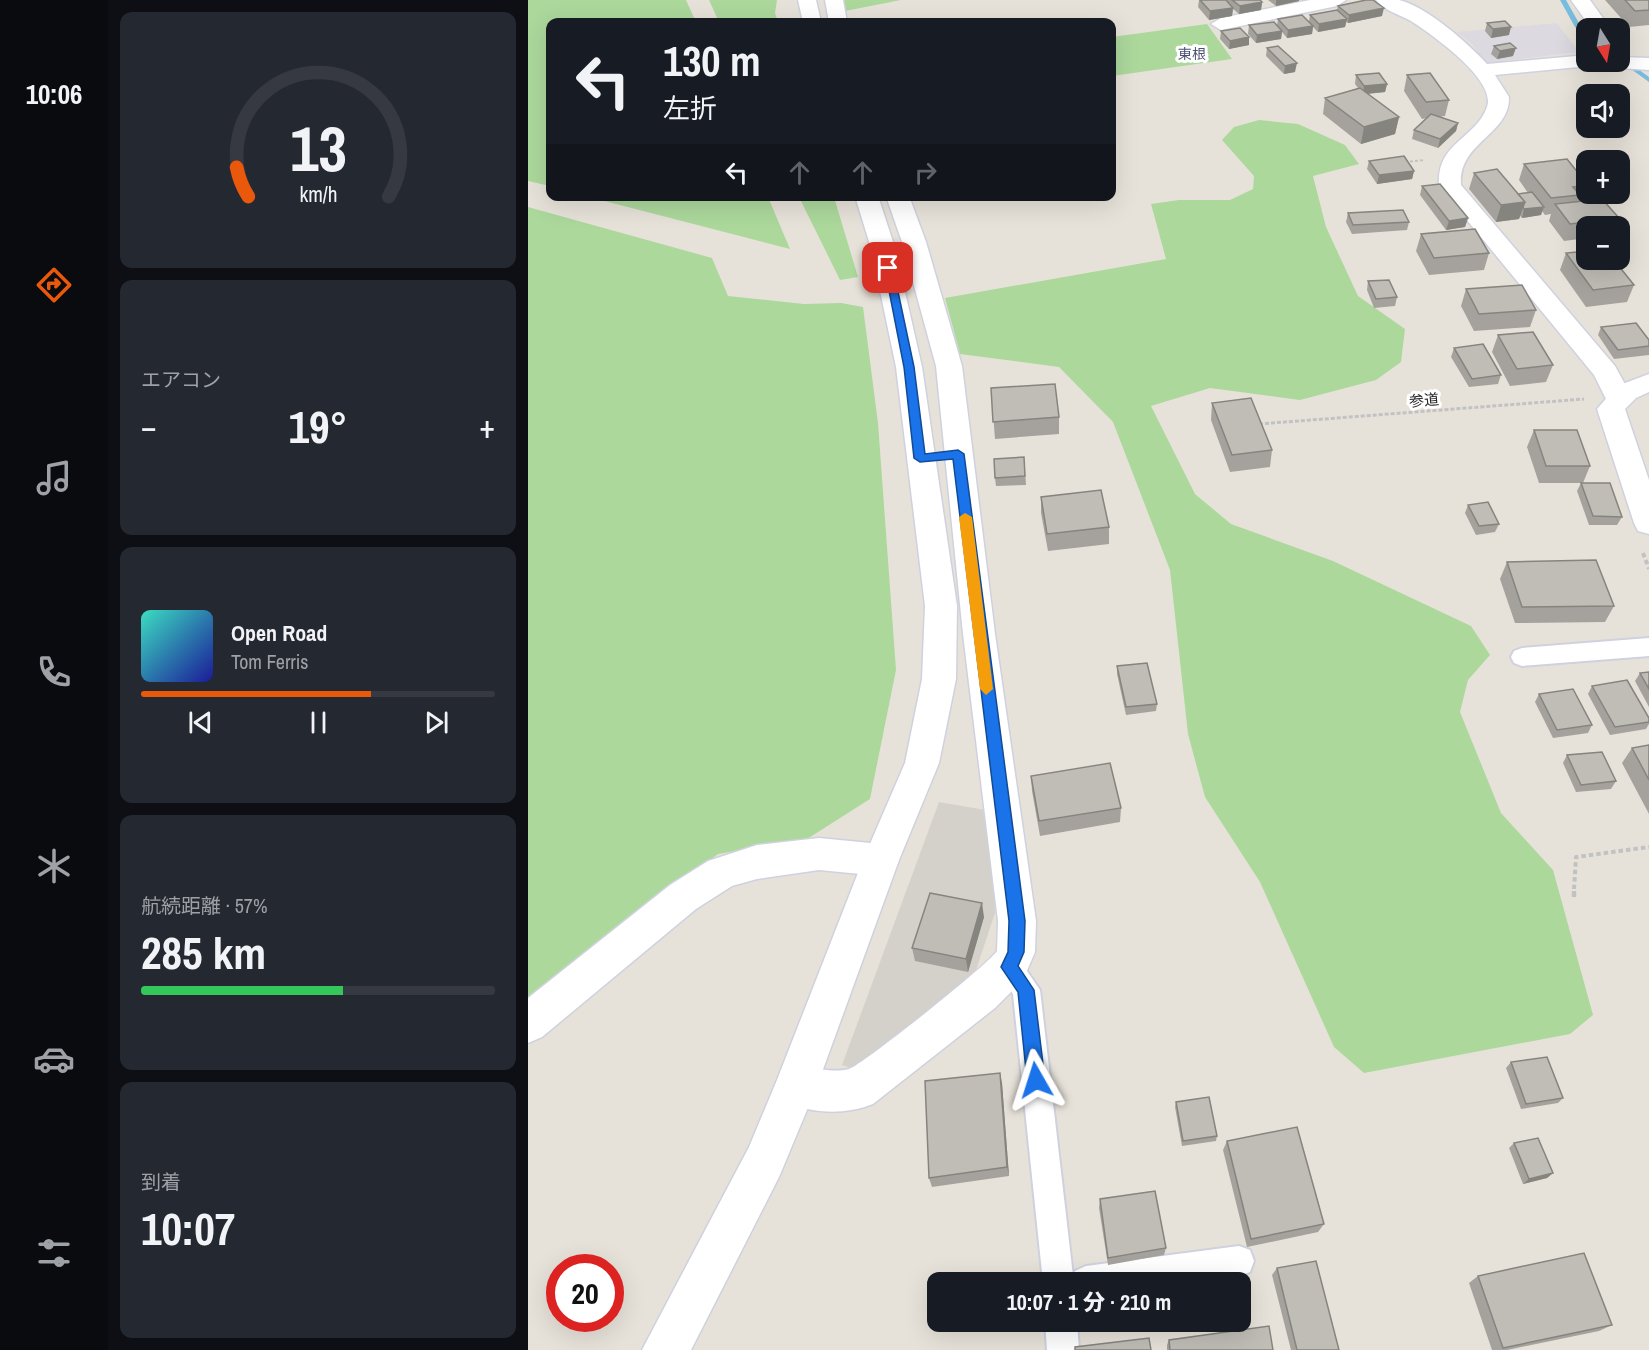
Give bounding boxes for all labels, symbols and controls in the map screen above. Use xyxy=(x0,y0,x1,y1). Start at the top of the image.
north arrow xyxy=(1576,18,1630,72)
map controls xyxy=(1576,18,1630,270)
text: 130 m xyxy=(663,33,761,89)
icon: left xyxy=(564,42,642,120)
district label: 東根 xyxy=(1178,45,1206,63)
text: 10:06 xyxy=(26,76,82,112)
button: sound xyxy=(1576,84,1630,138)
text: 左折 xyxy=(663,90,717,126)
text: 13 xyxy=(290,106,346,190)
button: + xyxy=(1576,150,1630,204)
icon: left xyxy=(720,156,753,189)
icon: ahead xyxy=(783,156,816,189)
icon: ahead xyxy=(846,156,879,189)
icon: right xyxy=(909,156,942,189)
text: km/h xyxy=(299,180,337,209)
button: − xyxy=(1576,216,1630,270)
pin xyxy=(862,242,913,293)
icon: arrive xyxy=(871,251,904,284)
icon: directions xyxy=(33,264,75,306)
text: エアコン xyxy=(141,366,221,393)
street label: 参道 xyxy=(1408,388,1440,412)
text: 19° xyxy=(288,396,348,457)
text: − xyxy=(141,404,157,448)
text: + xyxy=(479,404,495,448)
icon: music xyxy=(33,457,75,499)
text: Open Road xyxy=(231,618,327,648)
text: Tom Ferris xyxy=(231,648,309,675)
icon: phone xyxy=(33,651,75,693)
icon: previous xyxy=(184,706,217,739)
icon: pause xyxy=(302,706,335,739)
icon: next xyxy=(420,706,453,739)
icon: climate xyxy=(33,845,75,887)
text: 航続距離 · 57% xyxy=(141,892,268,919)
text: 285 km xyxy=(141,922,266,983)
icon: car xyxy=(33,1038,75,1080)
position arrow xyxy=(1004,1048,1068,1112)
text: 到着 xyxy=(141,1168,181,1195)
text: 10:07 xyxy=(141,1198,235,1259)
icon: filters xyxy=(33,1232,75,1274)
speed limit sign: 20 xyxy=(546,1254,624,1332)
text: 10:07 · 1 分 · 210 m xyxy=(1007,1287,1171,1317)

